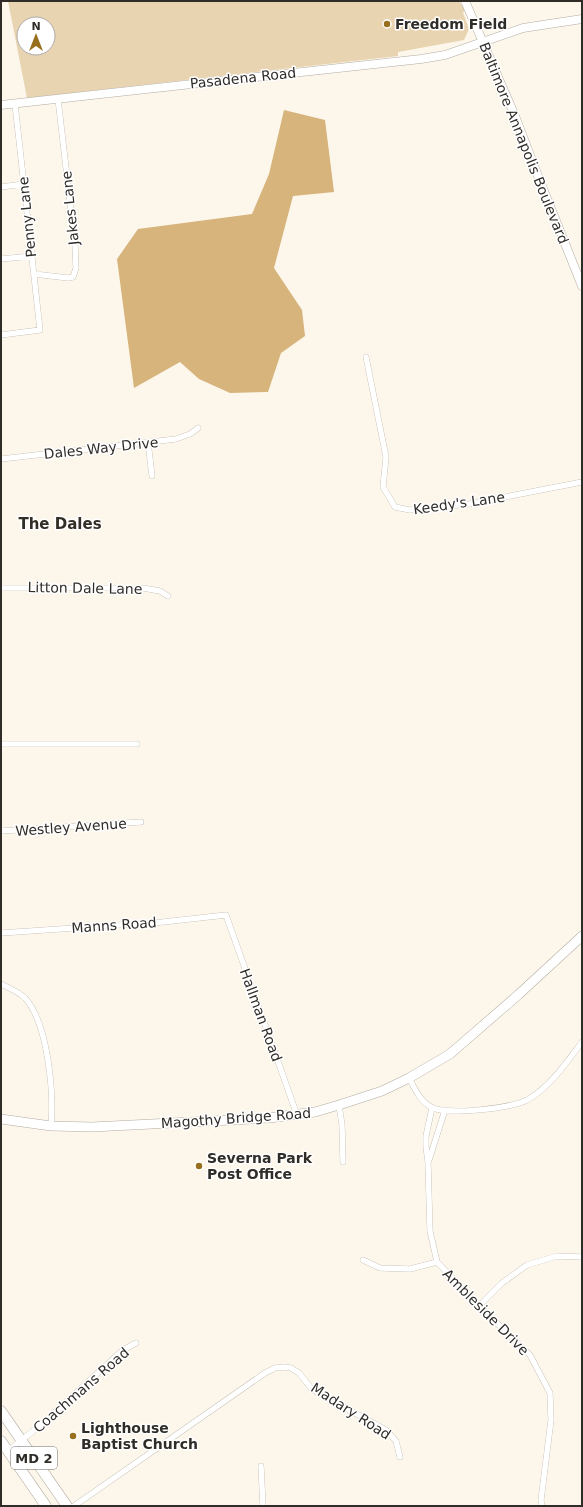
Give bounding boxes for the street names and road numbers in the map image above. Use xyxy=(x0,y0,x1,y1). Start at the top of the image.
street label: Baltimore Annapolis Boulevard xyxy=(476,40,572,246)
street label: Pasadena Road xyxy=(189,64,297,92)
street label: Jakes Lane xyxy=(58,170,82,247)
street label: Penny Lane xyxy=(15,176,39,258)
street label: Dales Way Drive xyxy=(43,434,159,462)
street label: Keedy's Lane xyxy=(412,489,506,517)
street label: Litton Dale Lane xyxy=(28,579,142,597)
street label: Westley Avenue xyxy=(15,815,127,839)
street label: Manns Road xyxy=(71,914,157,936)
street label: Hallman Road xyxy=(237,966,285,1064)
street label: Magothy Bridge Road xyxy=(160,1105,312,1131)
street label: Ambleside Drive xyxy=(440,1266,532,1358)
street label: Coachmans Road xyxy=(30,1344,132,1436)
street label: Madary Road xyxy=(308,1379,394,1443)
road number: MD 2 xyxy=(11,1447,57,1469)

